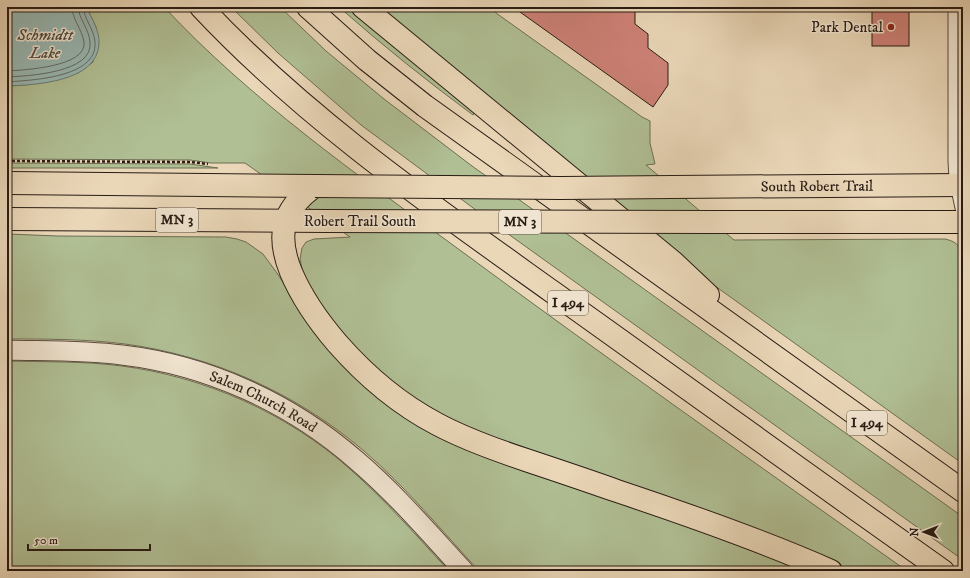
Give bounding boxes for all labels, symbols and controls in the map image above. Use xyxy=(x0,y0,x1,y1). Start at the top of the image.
place label: Park Dental xyxy=(811,18,883,37)
marker: Park Dental xyxy=(886,22,896,32)
water label: Schmidtt Lake xyxy=(16,25,74,63)
street label: South Robert Trail xyxy=(761,176,874,196)
road number: MN 3 xyxy=(156,208,198,232)
road number: MN 3 xyxy=(499,210,541,234)
street label: Robert Trail South xyxy=(304,212,416,231)
road number: I 494 xyxy=(548,291,588,315)
street label: Salem Church Road xyxy=(207,366,321,437)
road number: I 494 xyxy=(847,411,887,435)
north arrow xyxy=(904,512,944,552)
scale bar xyxy=(28,526,150,552)
text: N xyxy=(908,527,922,537)
text: 50 m xyxy=(34,533,58,548)

